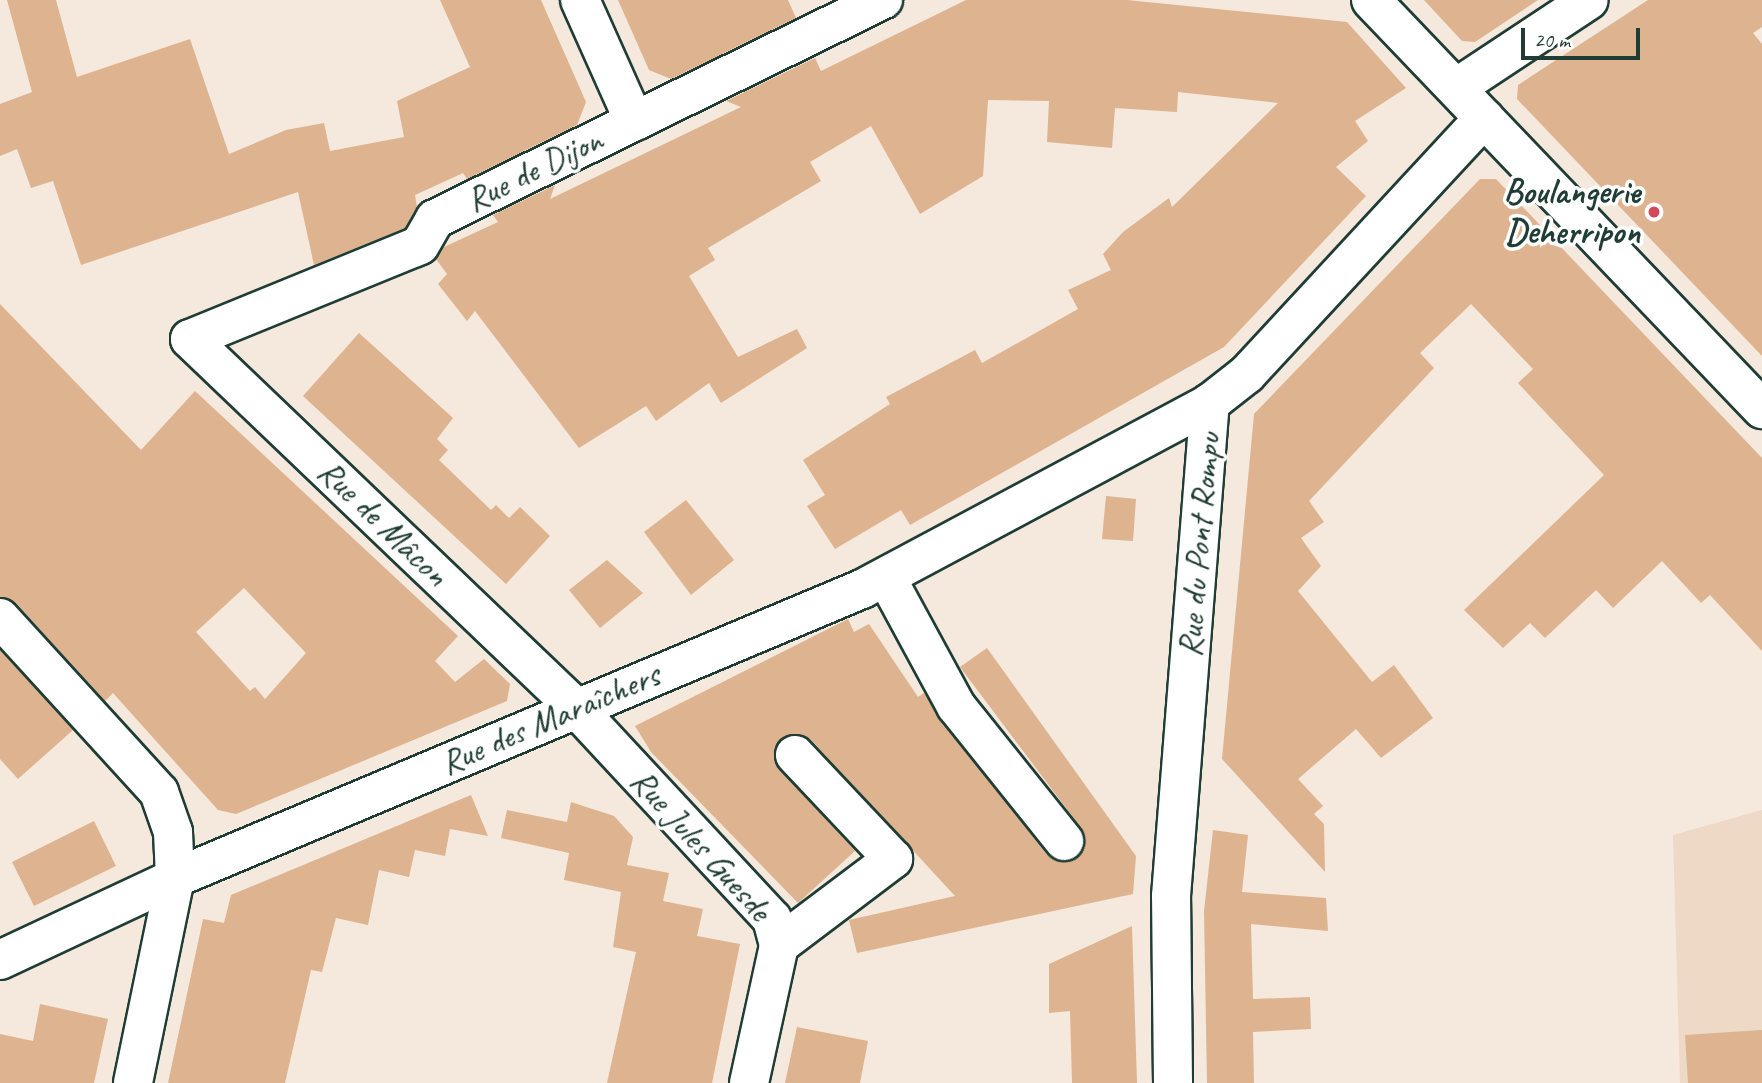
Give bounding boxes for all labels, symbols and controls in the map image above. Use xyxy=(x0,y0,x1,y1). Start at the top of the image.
scale bar xyxy=(1524,14,1643,58)
text: 20 m xyxy=(1534,27,1570,53)
street label: Rue de Dijon xyxy=(459,119,609,221)
place label: Boulangerie Deherripon xyxy=(1504,171,1640,253)
marker: Boulangerie Deherripon xyxy=(1646,204,1662,220)
street label: Rue du Pont Rompu xyxy=(1168,431,1230,659)
street label: Rue de Mâcon xyxy=(309,451,457,595)
street label: Rue des Maraîchers xyxy=(434,654,666,784)
street label: Rue Jules Guesde xyxy=(622,760,780,930)

